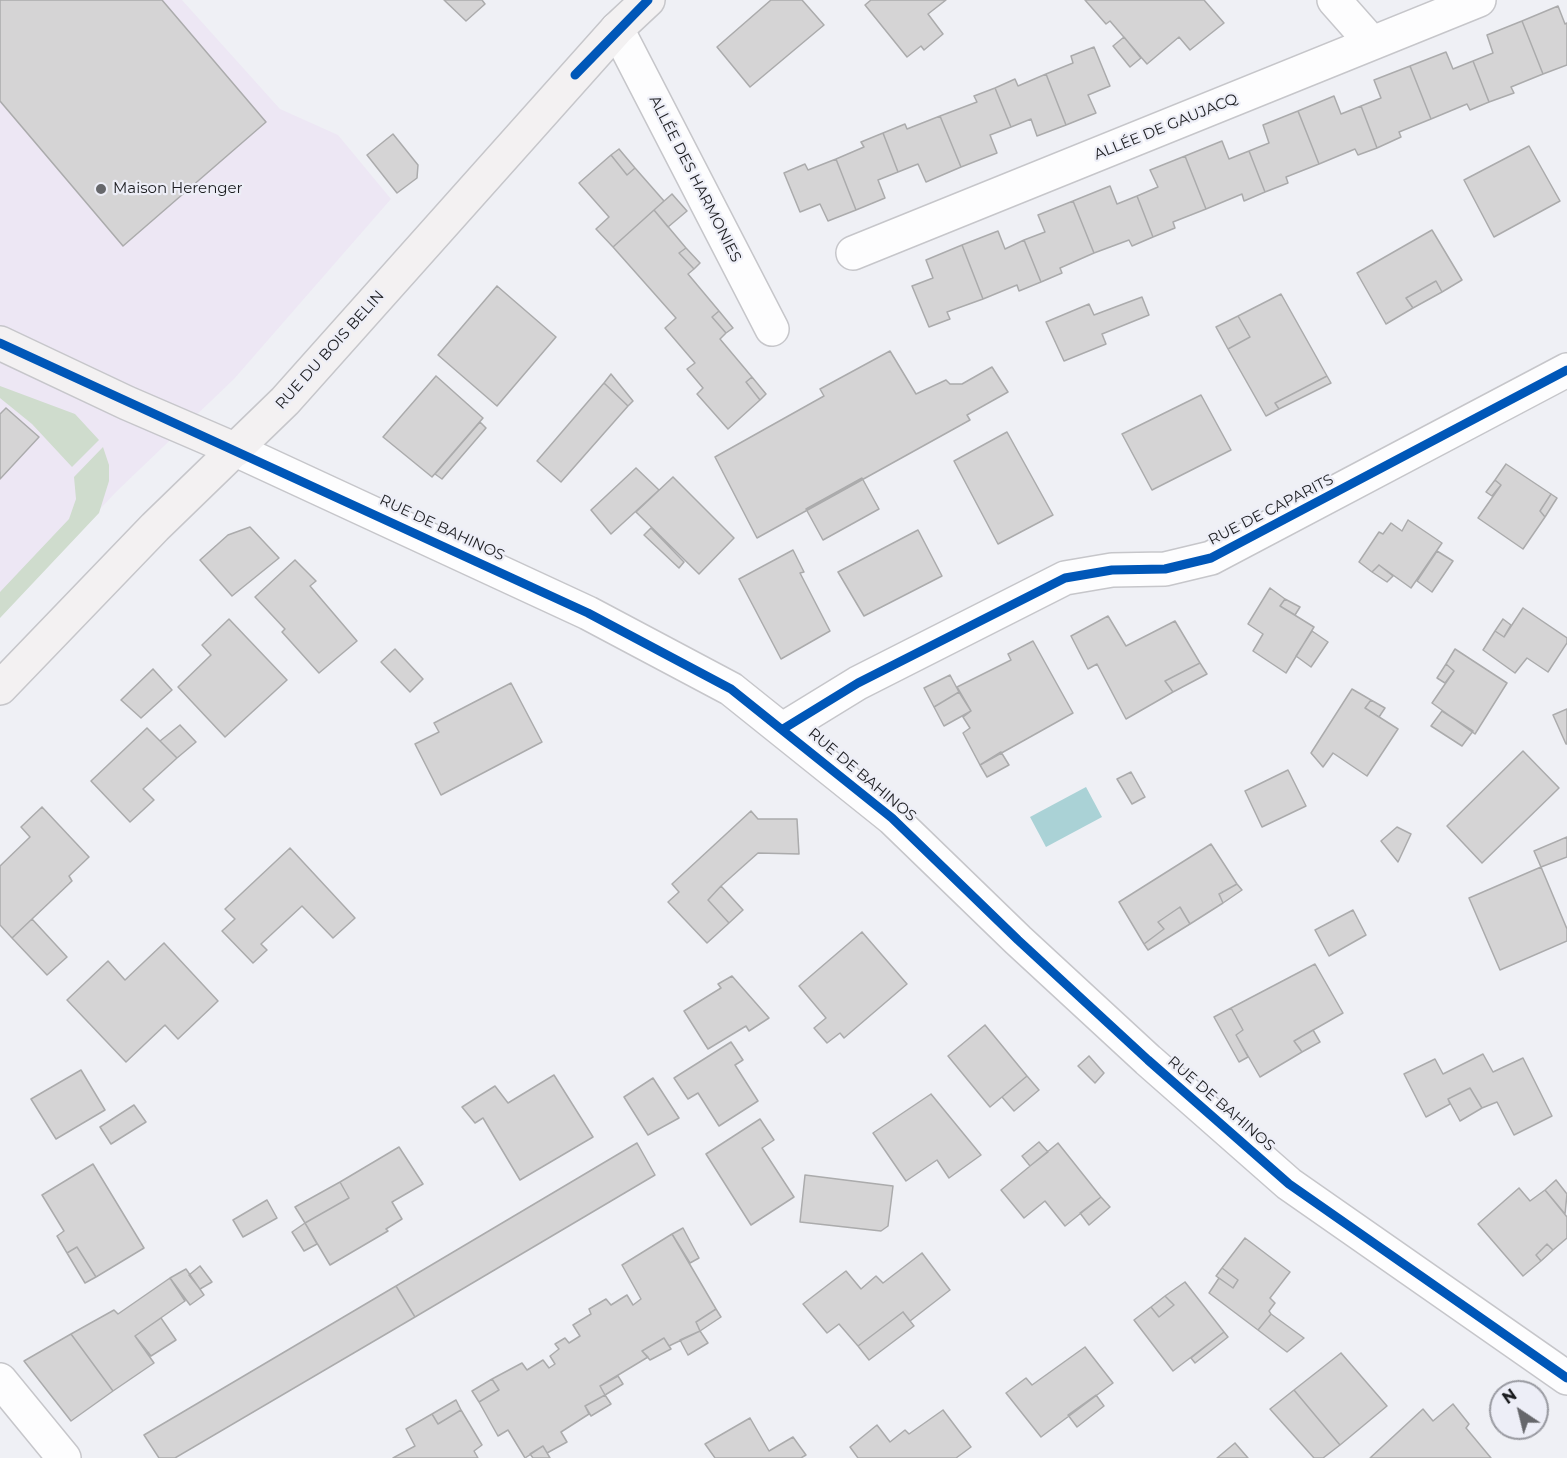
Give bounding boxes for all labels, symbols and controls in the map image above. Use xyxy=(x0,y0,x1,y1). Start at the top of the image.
street label: ALLÉE DE GAUJACQ xyxy=(1092,90,1240,164)
street label: ALLÉE DES HARMONIES xyxy=(645,93,745,265)
place label: Maison Herenger xyxy=(113,180,243,198)
marker: Maison Herenger xyxy=(94,182,108,196)
street label: RUE DU BOIS BELIN xyxy=(272,287,388,413)
street label: RUE DE CAPARITS xyxy=(1205,471,1337,549)
street label: RUE DE BAHINOS xyxy=(377,491,507,565)
street label: RUE DE BAHINOS xyxy=(804,724,920,826)
street label: RUE DE BAHINOS xyxy=(1164,1053,1278,1155)
north arrow xyxy=(1489,1380,1549,1440)
text: N xyxy=(1499,1385,1520,1408)

